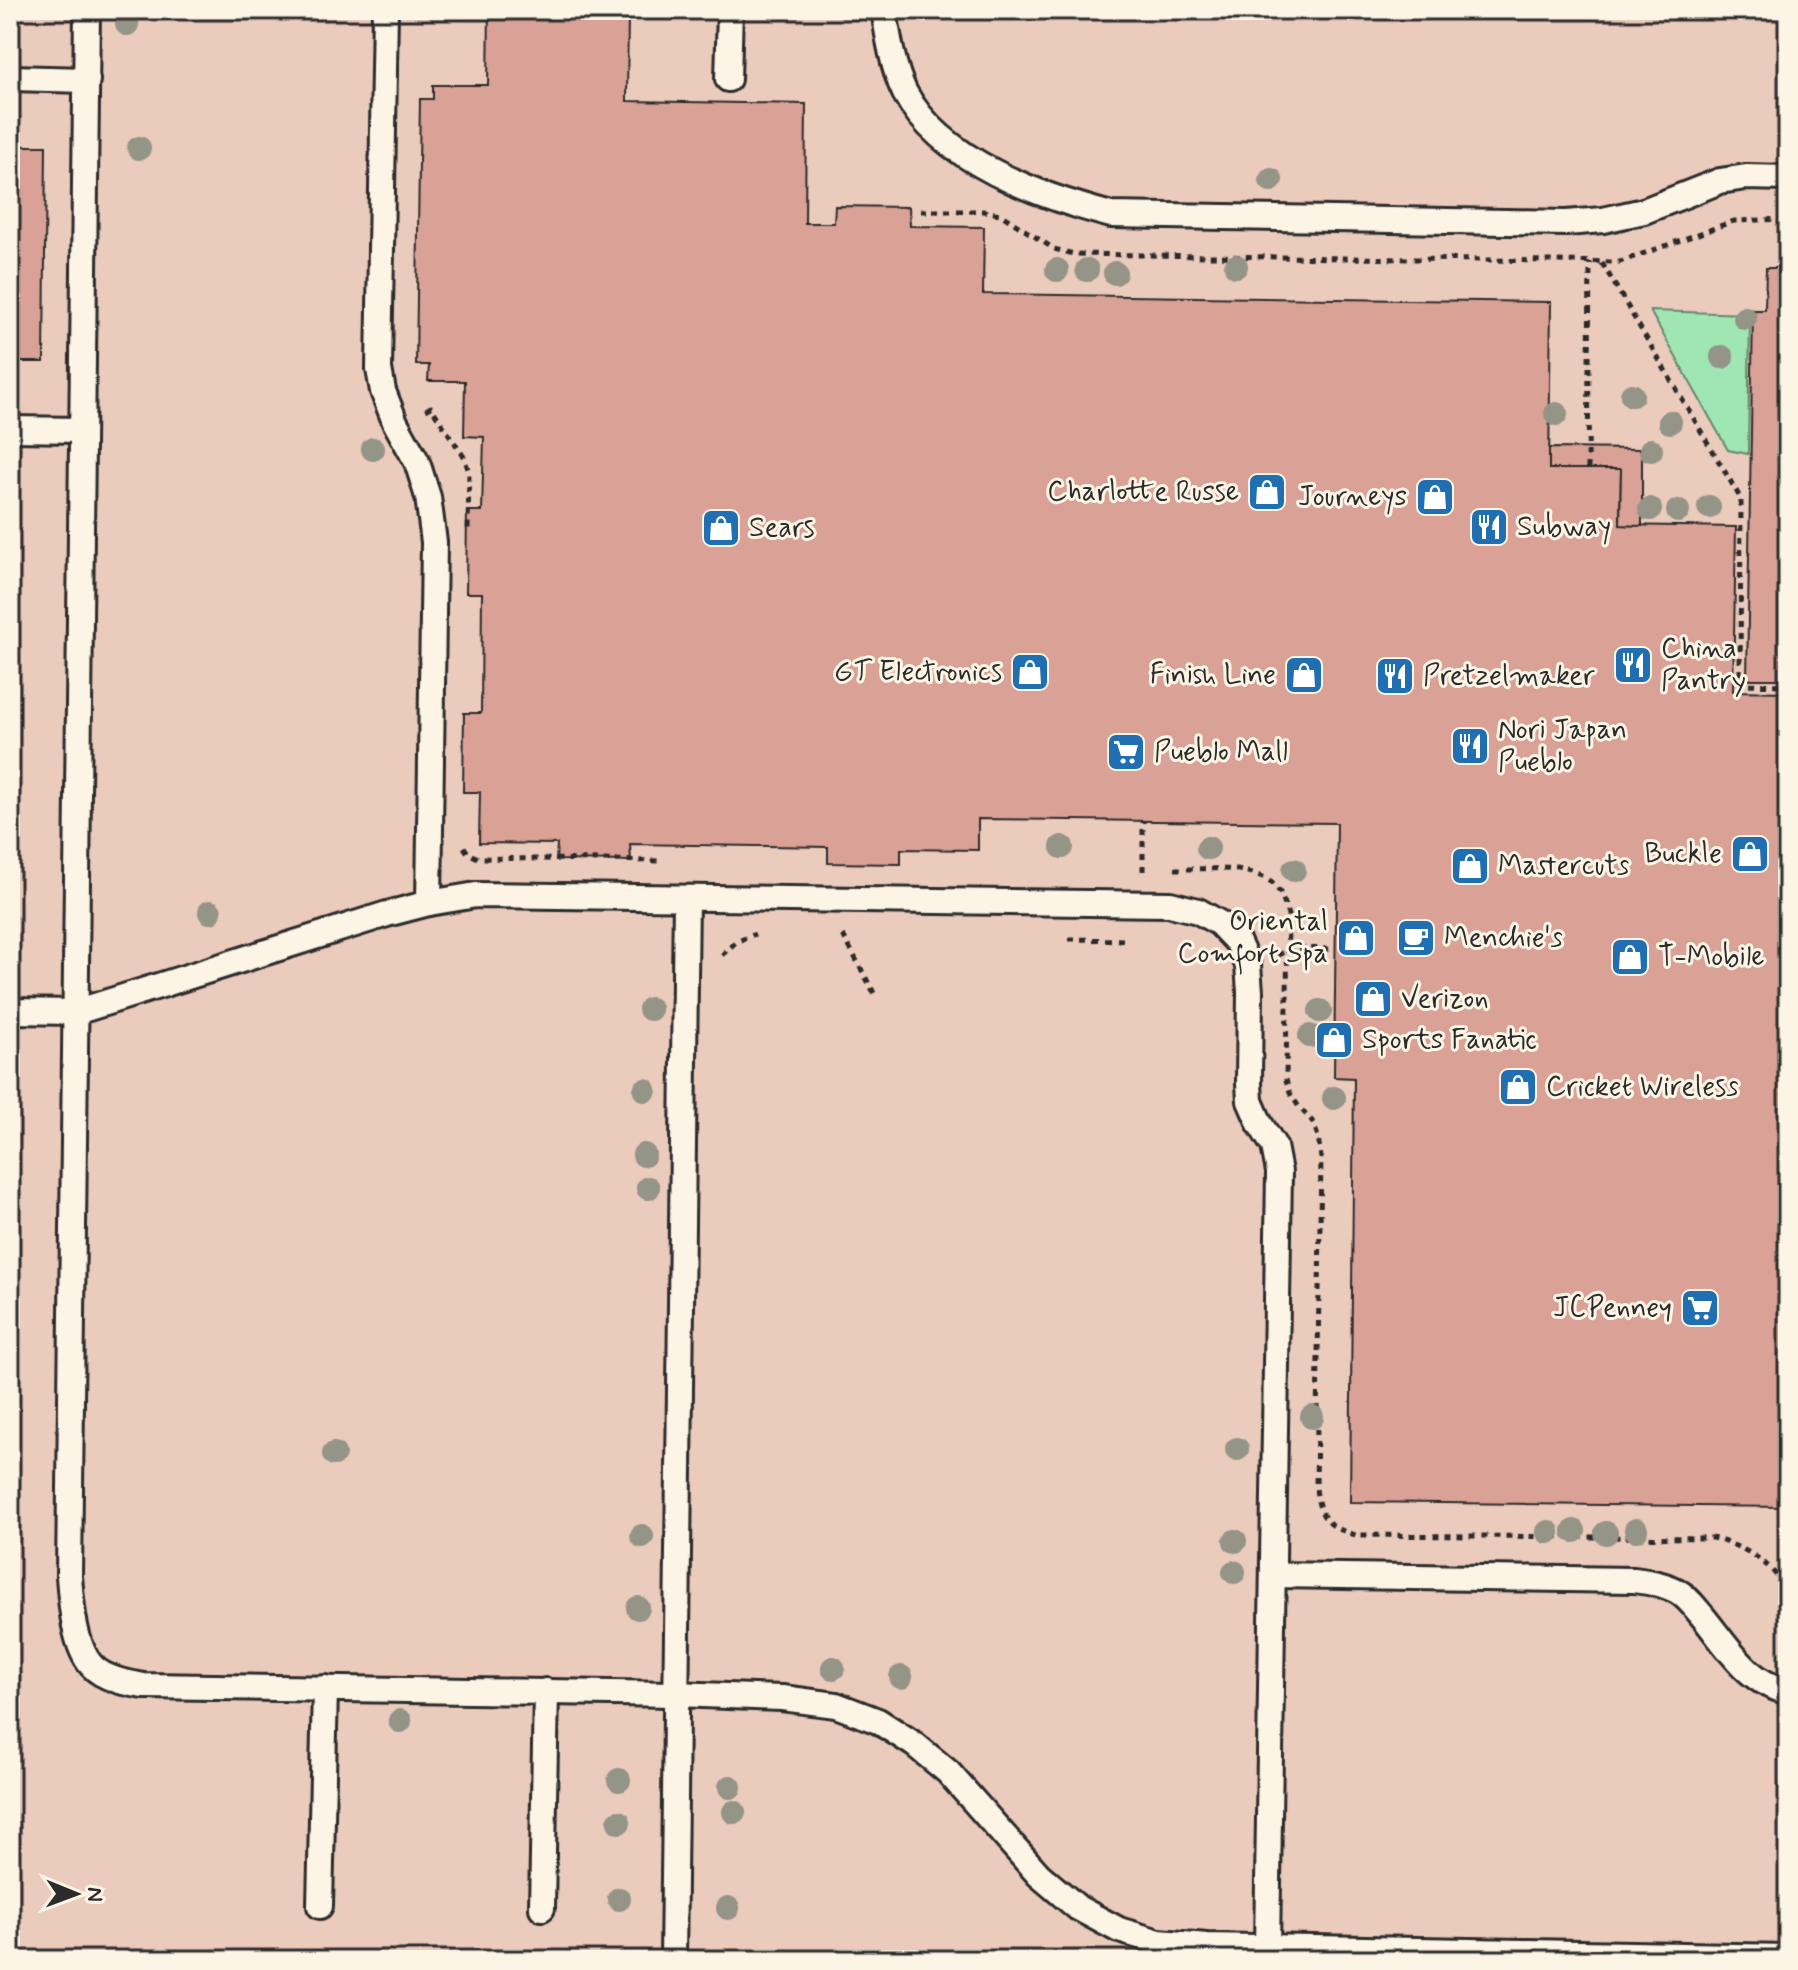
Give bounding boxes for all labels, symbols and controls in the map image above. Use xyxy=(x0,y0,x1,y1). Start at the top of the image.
shop icon: Charlotte Russe xyxy=(1246,471,1288,513)
place label: Charlotte Russe xyxy=(1047,474,1239,511)
shop icon: Journeys xyxy=(1414,476,1456,518)
place label: Journeys xyxy=(1298,479,1407,516)
restaurant icon: Subway xyxy=(1468,506,1510,548)
shop icon: Sears xyxy=(700,507,742,549)
place label: Subway xyxy=(1517,509,1611,546)
place label: Sears xyxy=(749,510,815,547)
place label: China Pantry xyxy=(1661,631,1746,700)
restaurant icon: China Pantry xyxy=(1612,644,1654,686)
shop icon: GT Electronics xyxy=(1009,651,1051,693)
place label: GT Electronics xyxy=(834,654,1002,691)
shop icon: Finish Line xyxy=(1283,654,1325,696)
restaurant icon: Pretzelmaker xyxy=(1374,655,1416,697)
place label: Finish Line xyxy=(1150,657,1276,694)
place label: Pretzelmaker xyxy=(1423,658,1595,695)
place label: Nori Japan Pueblo xyxy=(1498,712,1627,781)
restaurant icon: Nori Japan Pueblo xyxy=(1449,725,1491,767)
supermarket icon: Pueblo Mall xyxy=(1105,731,1147,773)
place label: Pueblo Mall xyxy=(1154,734,1288,771)
shop icon: Buckle xyxy=(1729,833,1771,875)
place label: Buckle xyxy=(1644,836,1722,873)
shop icon: Mastercuts xyxy=(1449,845,1491,887)
place label: Mastercuts xyxy=(1498,848,1629,885)
place label: Oriental Comfort Spa xyxy=(1177,904,1328,975)
shop icon: Oriental Comfort Spa xyxy=(1335,917,1377,959)
cafe icon: Menchie's xyxy=(1395,917,1437,959)
place label: Menchie's xyxy=(1444,920,1563,957)
shop icon: T-Mobile xyxy=(1609,936,1651,978)
place label: T-Mobile xyxy=(1658,939,1765,976)
shop icon: Verizon xyxy=(1352,978,1394,1020)
place label: Verizon xyxy=(1401,981,1489,1018)
shop icon: Sports Fanatic xyxy=(1313,1019,1355,1061)
place label: Sports Fanatic xyxy=(1362,1022,1537,1059)
shop icon: Cricket Wireless xyxy=(1497,1066,1539,1108)
place label: Cricket Wireless xyxy=(1546,1069,1739,1106)
supermarket icon: JCPenney xyxy=(1679,1287,1721,1329)
place label: JCPenney xyxy=(1553,1290,1672,1327)
north arrow xyxy=(36,1854,116,1934)
text: N xyxy=(80,1887,108,1902)

